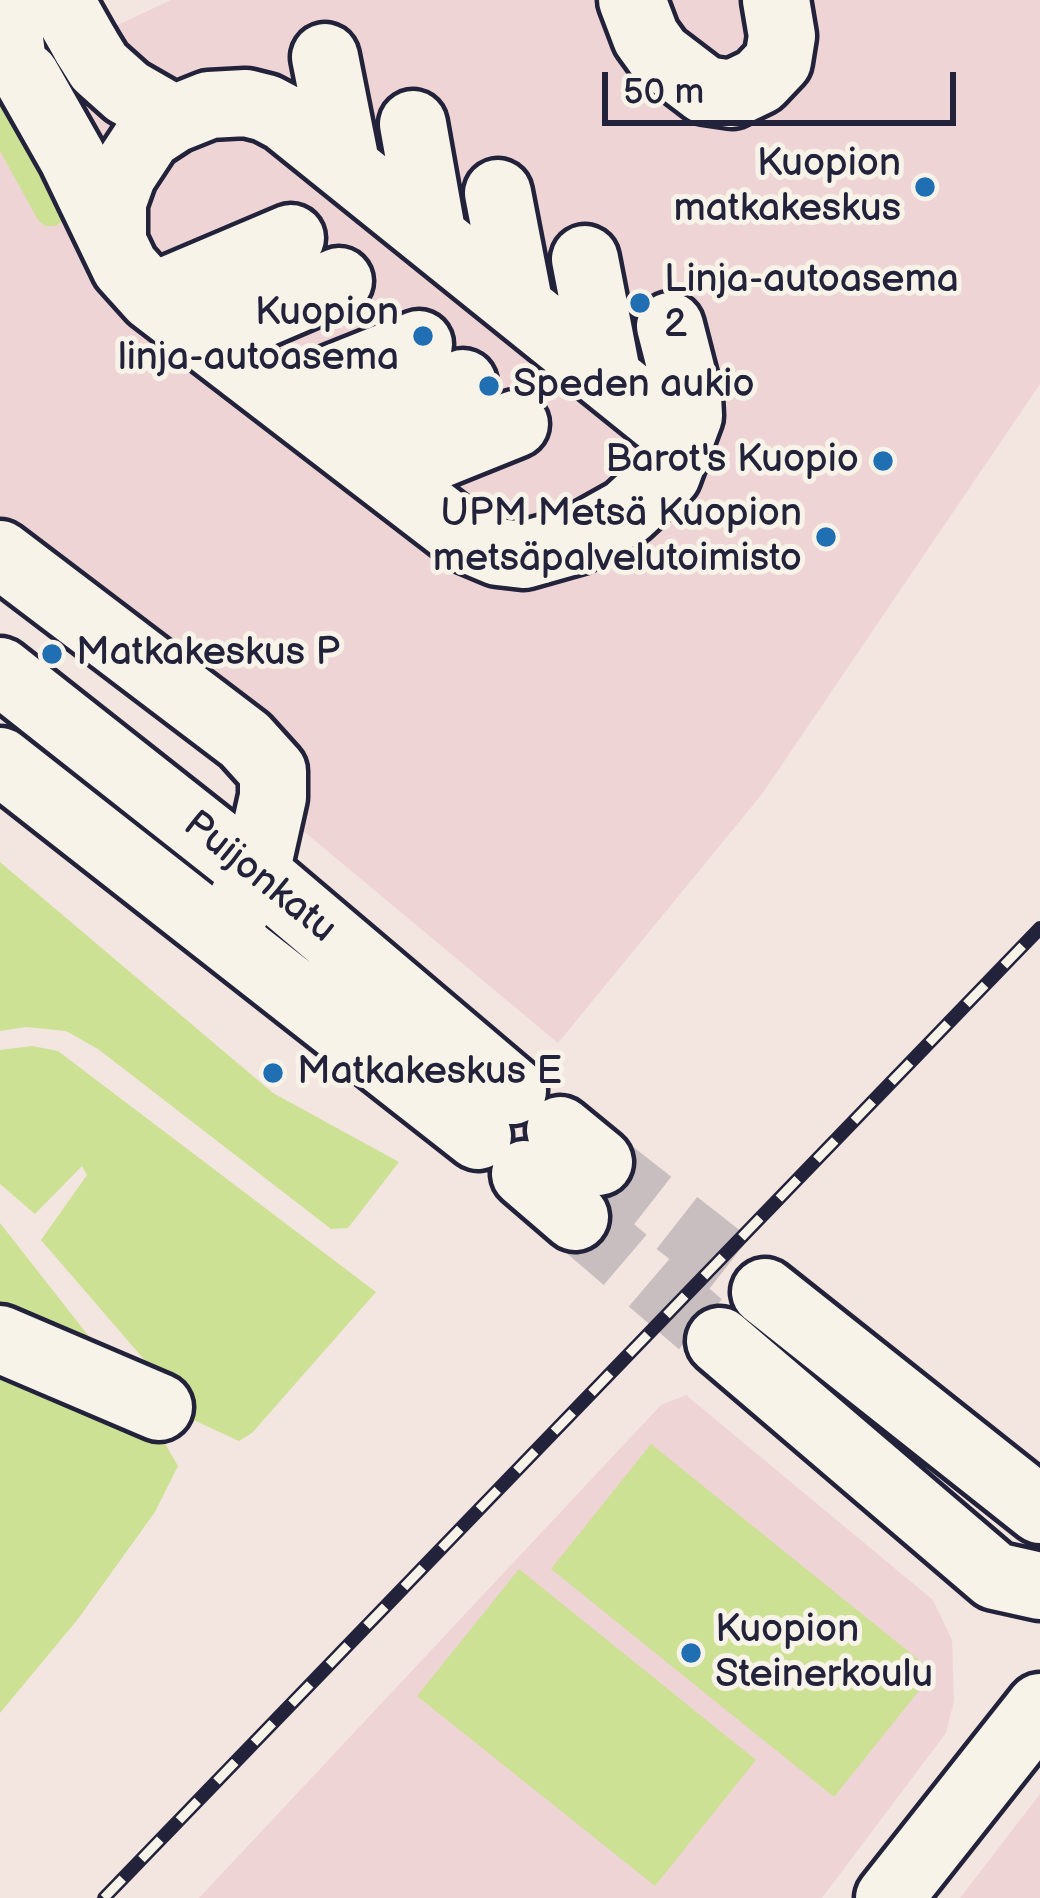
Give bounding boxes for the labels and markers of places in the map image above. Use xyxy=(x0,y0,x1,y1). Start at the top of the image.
place label: Kuopion matkakeskus xyxy=(673,142,901,233)
marker: Kuopion matkakeskus xyxy=(912,174,938,200)
place label: Linja-autoasema 2 xyxy=(664,258,959,349)
marker: Linja-autoasema 2 xyxy=(627,290,653,316)
place label: Kuopion linja-autoasema xyxy=(118,291,399,382)
marker: Kuopion linja-autoasema xyxy=(410,323,436,349)
place label: Speden aukio xyxy=(513,363,755,409)
marker: Speden aukio xyxy=(476,373,502,399)
place label: Barot's Kuopio xyxy=(605,438,859,484)
marker: Barot's Kuopio xyxy=(870,448,896,474)
place label: UPM Metsä Kuopion metsäpalvelutoimisto xyxy=(433,492,802,583)
marker: UPM Metsä Kuopion metsäpalvelutoimisto xyxy=(813,524,839,550)
place label: Matkakeskus P xyxy=(76,631,340,677)
marker: Matkakeskus P xyxy=(39,641,65,667)
place label: Matkakeskus E xyxy=(297,1050,562,1096)
marker: Matkakeskus E xyxy=(260,1060,286,1086)
place label: Kuopion Steinerkoulu xyxy=(715,1608,933,1699)
marker: Kuopion Steinerkoulu xyxy=(678,1640,704,1666)

